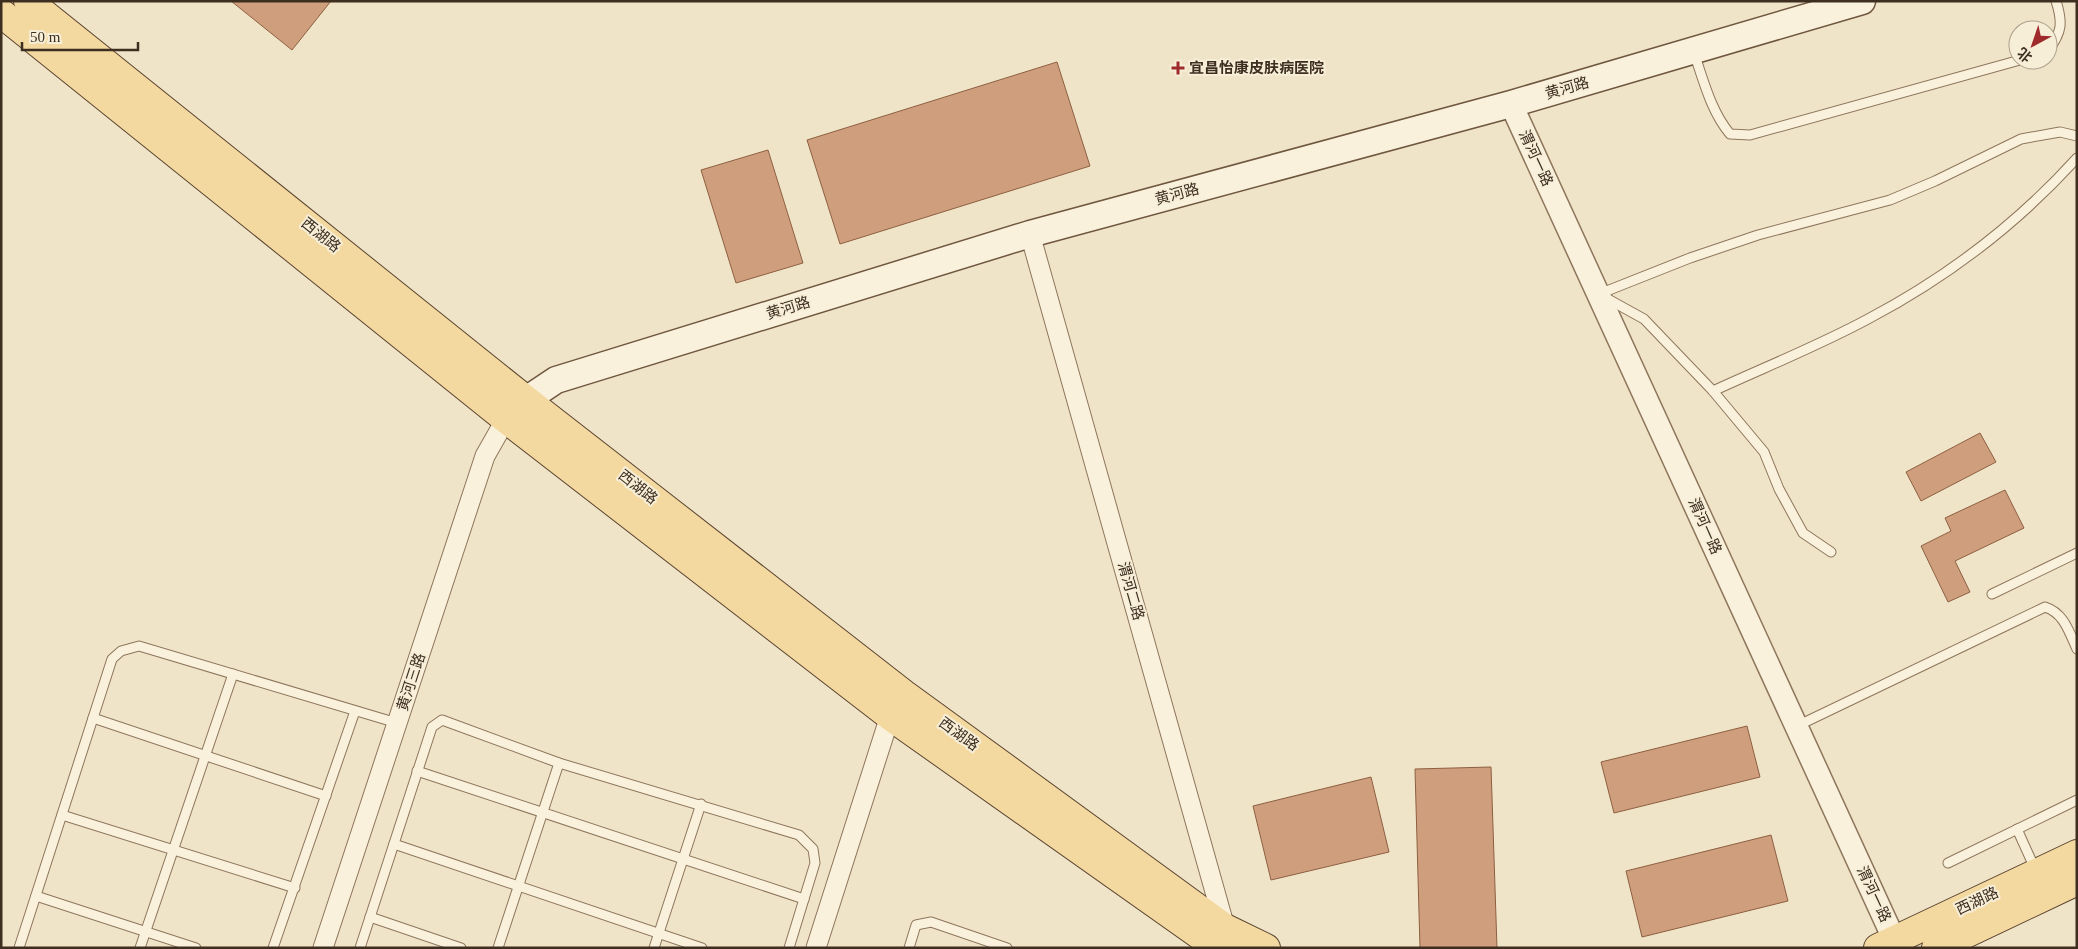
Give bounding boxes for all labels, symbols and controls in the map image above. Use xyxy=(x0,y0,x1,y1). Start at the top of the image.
scale bar xyxy=(22,20,139,52)
north arrow xyxy=(2008,20,2058,70)
text: 50 m xyxy=(30,29,61,45)
text: 北 xyxy=(2015,44,2035,65)
place label: 宜昌怡康皮肤病医院 xyxy=(1189,60,1324,76)
marker: 宜昌怡康皮肤病医院 xyxy=(1171,61,1185,75)
street label: 黄河路 xyxy=(1543,74,1591,102)
street label: 渭河一路 xyxy=(1516,127,1556,189)
street label: 黄河路 xyxy=(1153,180,1201,208)
street label: 西湖路 xyxy=(298,215,344,255)
street label: 黄河路 xyxy=(764,294,812,322)
street label: 西湖路 xyxy=(615,467,661,507)
street label: 渭河一路 xyxy=(1685,495,1725,557)
street label: 渭河二路 xyxy=(1115,560,1147,622)
street label: 黄河三路 xyxy=(394,651,428,713)
street label: 西湖路 xyxy=(936,714,982,754)
street label: 渭河一路 xyxy=(1854,863,1894,925)
street label: 西湖路 xyxy=(1953,884,2001,918)

